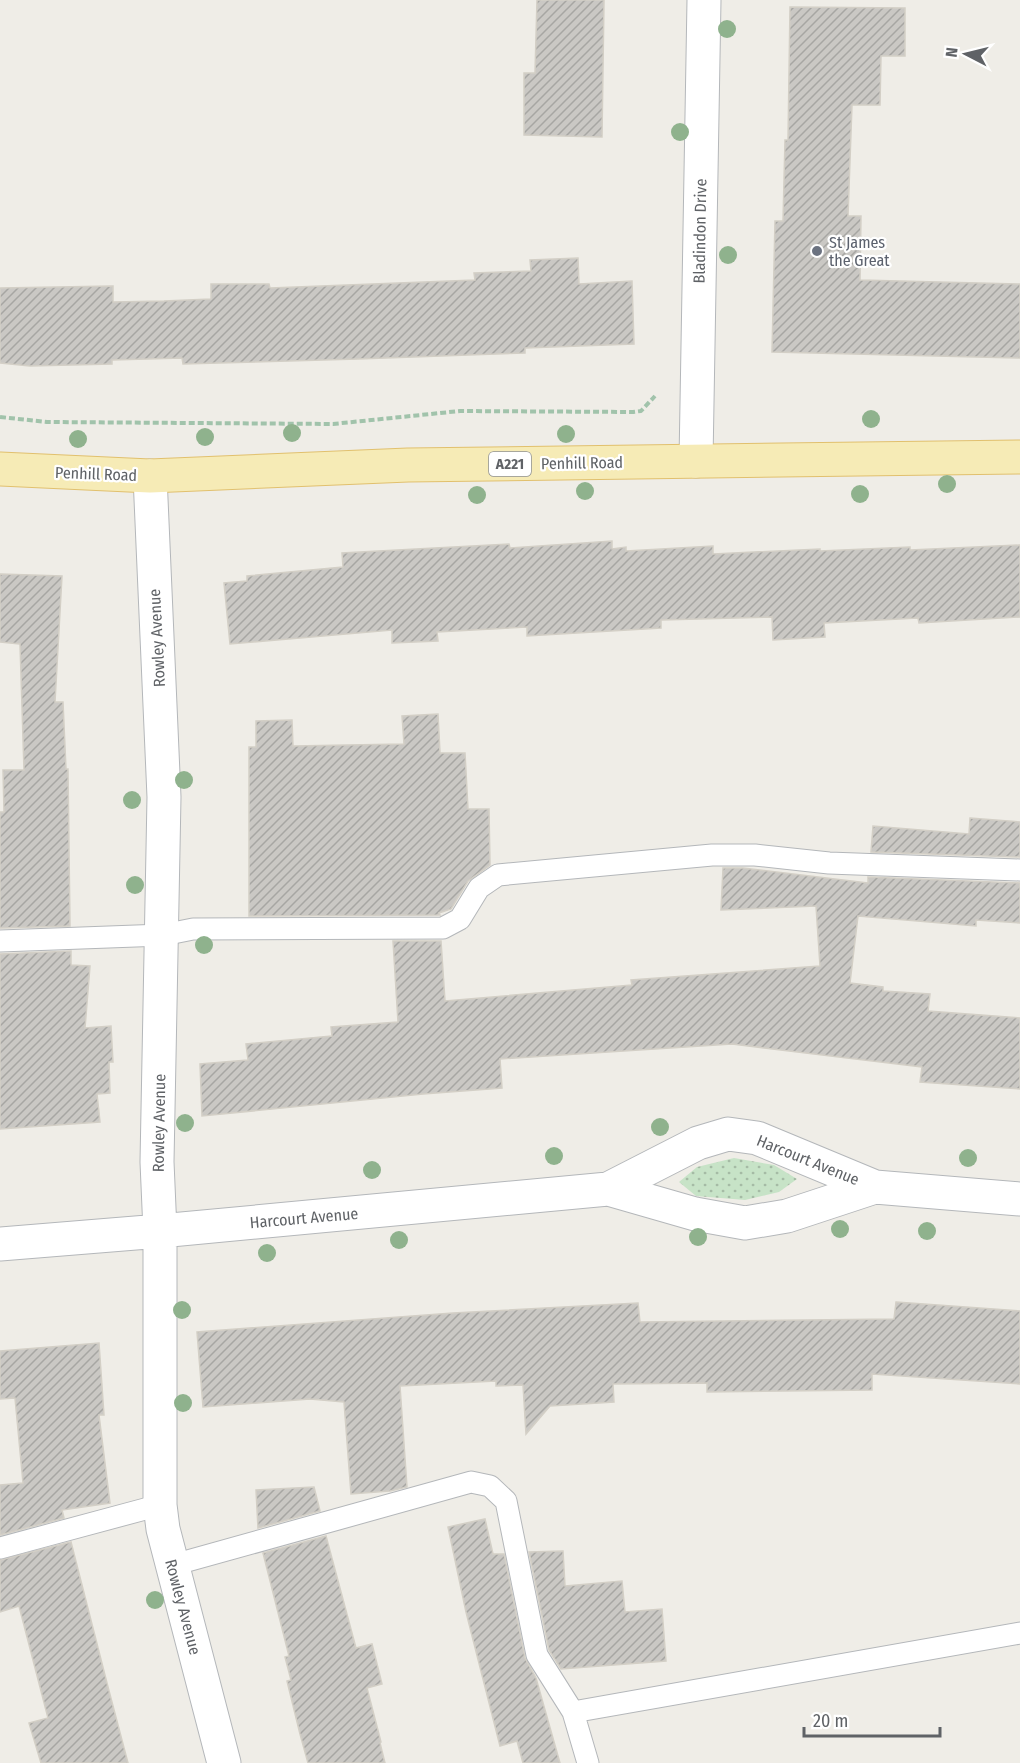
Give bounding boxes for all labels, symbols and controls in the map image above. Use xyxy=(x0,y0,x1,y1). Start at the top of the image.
north arrow xyxy=(936,24,996,84)
text: N xyxy=(942,46,962,58)
street label: Bladindon Drive xyxy=(690,178,710,284)
place label: St James the Great xyxy=(829,233,890,270)
marker: St James the Great xyxy=(810,244,824,258)
road number: A221 xyxy=(489,452,531,476)
street label: Penhill Road xyxy=(541,453,623,473)
street label: Penhill Road xyxy=(55,463,137,485)
street label: Rowley Avenue xyxy=(145,588,169,688)
street label: Rowley Avenue xyxy=(149,1074,169,1172)
street label: Harcourt Avenue xyxy=(754,1131,862,1189)
street label: Harcourt Avenue xyxy=(249,1204,359,1232)
street label: Rowley Avenue xyxy=(161,1557,205,1657)
scale bar xyxy=(804,1700,940,1738)
text: 20 m xyxy=(813,1710,848,1732)

